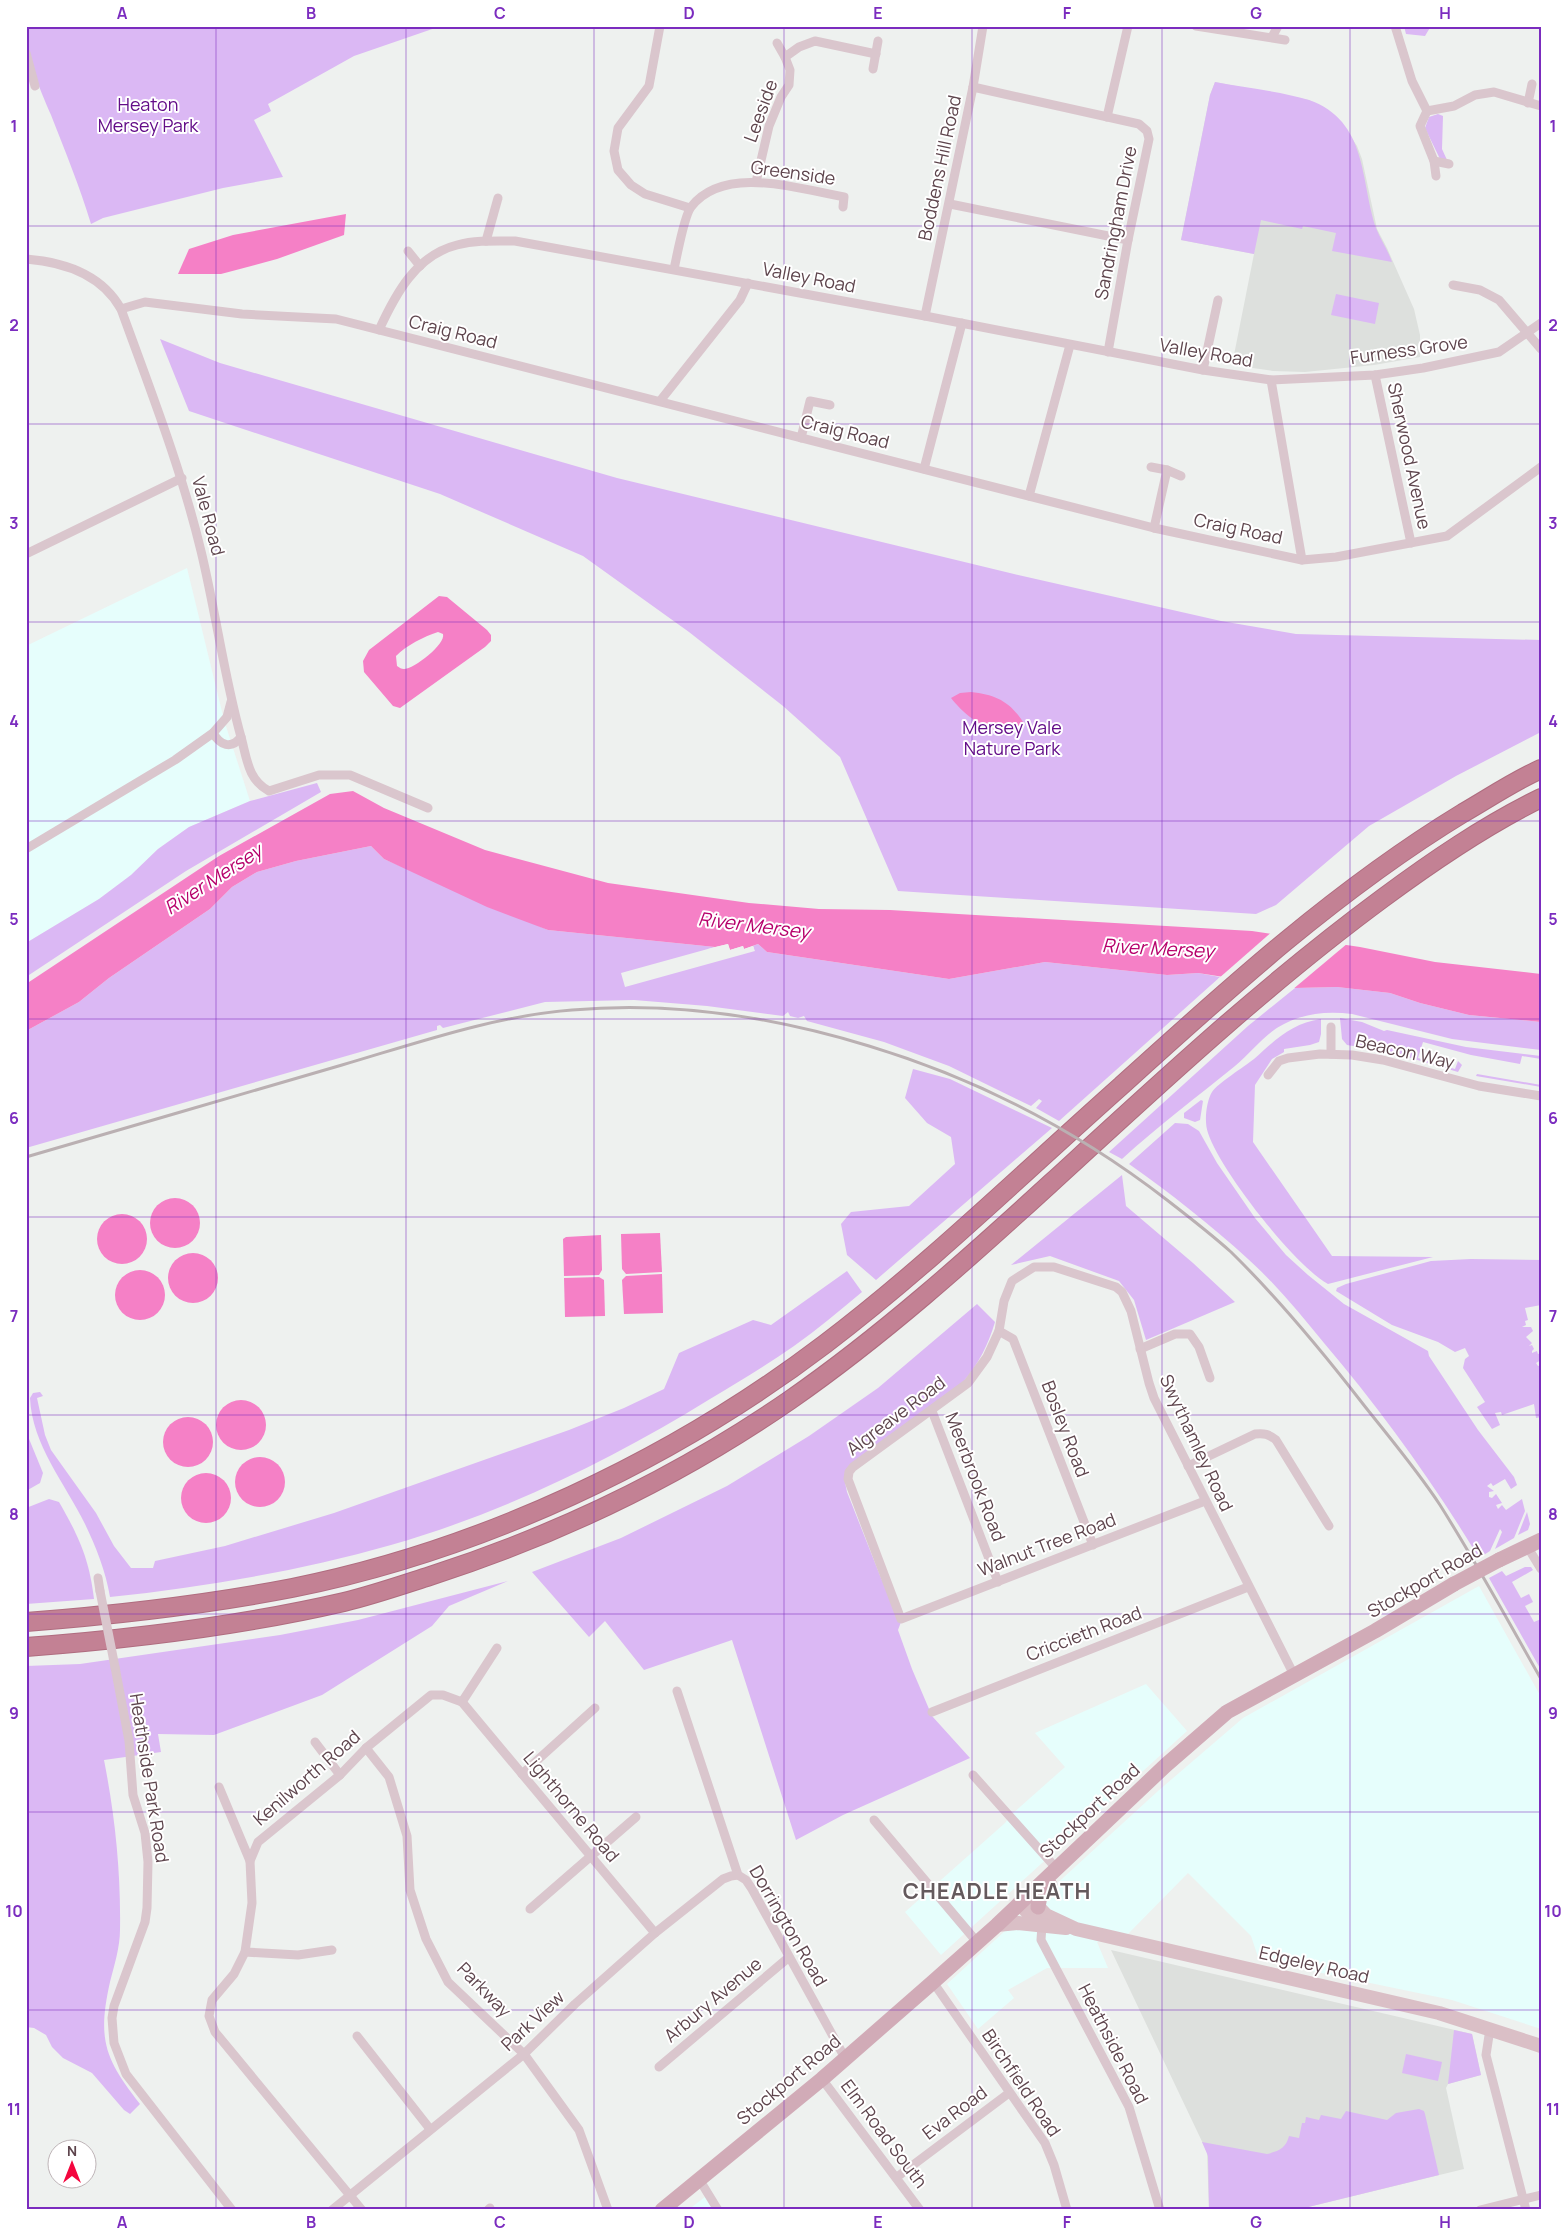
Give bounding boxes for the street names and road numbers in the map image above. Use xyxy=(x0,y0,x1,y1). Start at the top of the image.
street label: Leeside xyxy=(738,76,782,145)
street label: Boddens Hill Road xyxy=(912,93,966,243)
street label: Sandringham Drive xyxy=(1088,144,1142,302)
street label: Greenside xyxy=(749,154,837,190)
street label: Valley Road xyxy=(760,256,858,298)
street label: Craig Road xyxy=(407,308,500,354)
street label: Furness Grove xyxy=(1349,329,1469,369)
street label: Valley Road xyxy=(1158,332,1255,372)
street label: Sherwood Avenue xyxy=(1383,380,1437,531)
street label: Craig Road xyxy=(799,408,892,454)
street label: Vale Road xyxy=(187,473,231,558)
street label: Craig Road xyxy=(1192,507,1285,549)
street label: Beacon Way xyxy=(1353,1028,1458,1074)
street label: Algreave Road xyxy=(841,1370,950,1460)
street label: Swythamley Road xyxy=(1155,1370,1239,1515)
street label: Bosley Road xyxy=(1037,1377,1095,1480)
street label: Meerbrook Road xyxy=(940,1409,1012,1544)
street label: Walnut Tree Road xyxy=(974,1507,1119,1581)
street label: Stockport Road xyxy=(1363,1538,1486,1623)
street label: Criccieth Road xyxy=(1022,1600,1145,1666)
street label: Heathside Park Road xyxy=(125,1691,175,1864)
street label: Kenilworth Road xyxy=(248,1724,365,1830)
street label: Lighthorne Road xyxy=(518,1746,625,1867)
street label: Stockport Road xyxy=(1034,1758,1145,1863)
street label: Dorrington Road xyxy=(745,1861,833,1990)
street label: Edgeley Road xyxy=(1257,1940,1372,1988)
street label: Arbury Avenue xyxy=(659,1951,766,2047)
street label: Parkway xyxy=(452,1956,517,2022)
street label: Heathside Road xyxy=(1073,1979,1154,2108)
street label: Park View xyxy=(496,1985,569,2056)
street label: Birchfield Road xyxy=(977,2024,1067,2141)
street label: Stockport Road xyxy=(731,2029,845,2130)
street label: Elm Road South xyxy=(836,2074,933,2193)
street label: Eva Road xyxy=(917,2080,992,2144)

